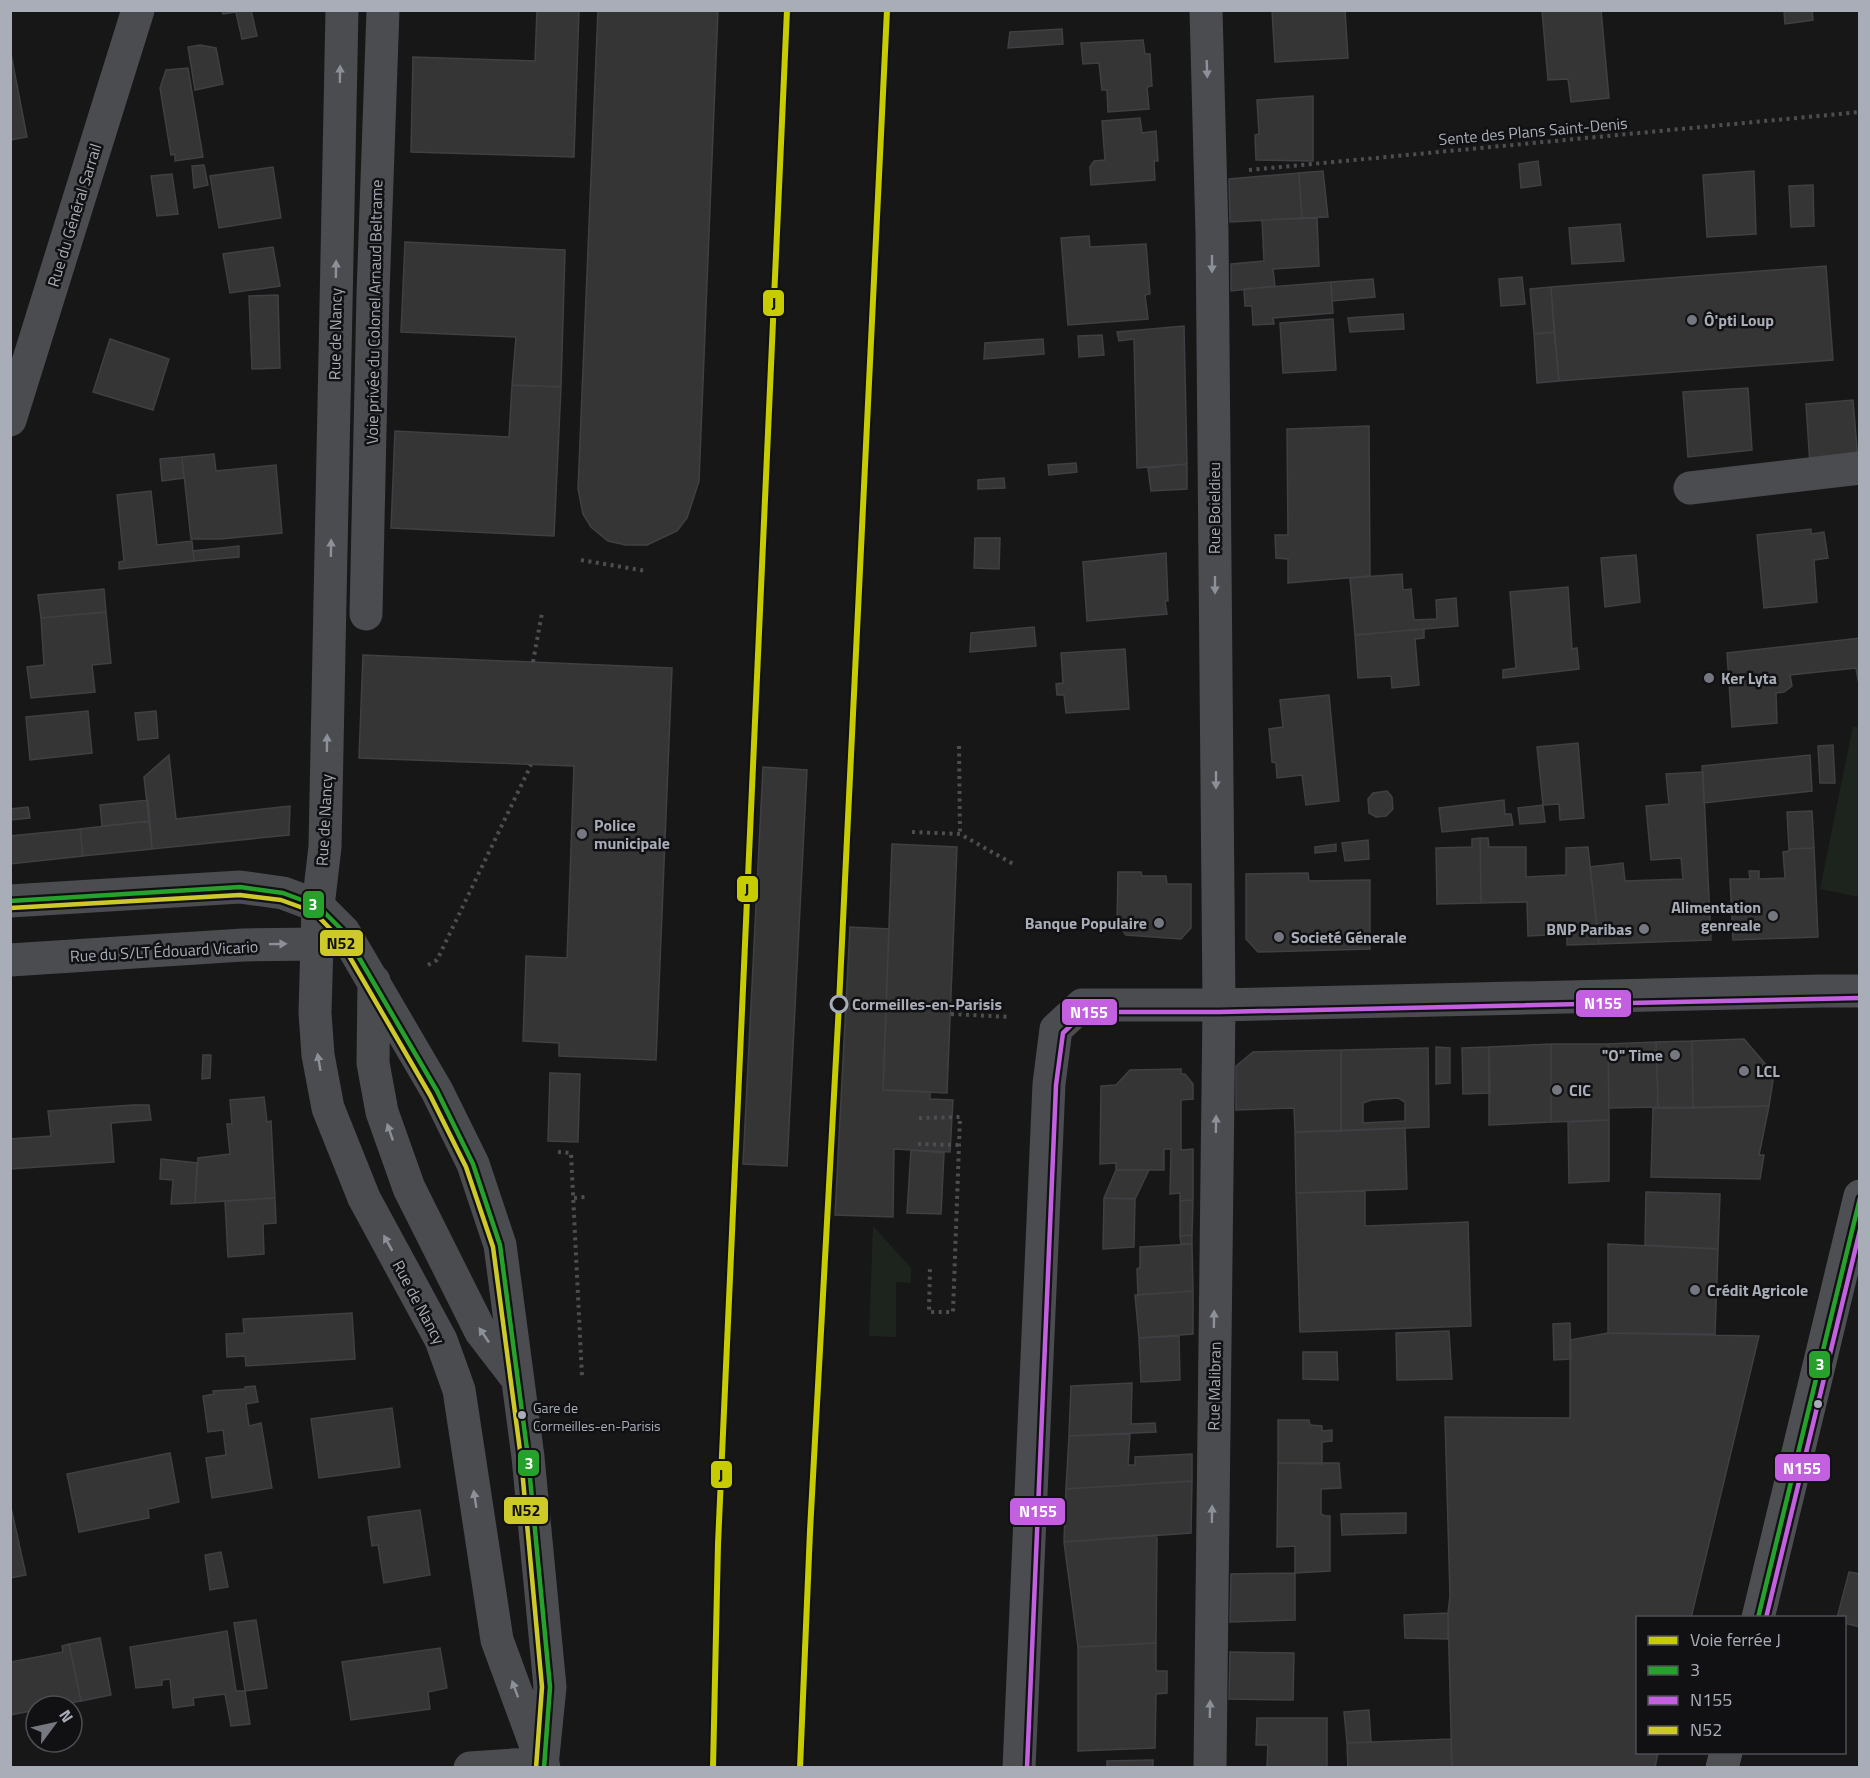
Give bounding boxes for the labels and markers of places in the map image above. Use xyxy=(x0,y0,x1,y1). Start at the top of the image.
place label: Ô'pti Loup xyxy=(1704,308,1774,332)
marker: Ô'pti Loup xyxy=(1685,313,1699,327)
place label: Ker Lyta xyxy=(1721,666,1777,690)
marker: Ker Lyta xyxy=(1702,671,1716,685)
place label: Police municipale xyxy=(594,813,670,855)
marker: Police municipale xyxy=(575,827,589,841)
place label: Alimentation genreale xyxy=(1671,895,1761,937)
marker: Alimentation genreale xyxy=(1766,909,1780,923)
place label: Banque Populaire xyxy=(1025,911,1147,935)
marker: Banque Populaire xyxy=(1152,916,1166,930)
place label: BNP Paribas xyxy=(1546,917,1632,941)
marker: BNP Paribas xyxy=(1637,922,1651,936)
place label: Societé Génerale xyxy=(1291,925,1407,949)
marker: Societé Génerale xyxy=(1272,930,1286,944)
place label: Cormeilles-en-Parisis xyxy=(852,992,1002,1016)
marker: Cormeilles-en-Parisis xyxy=(830,995,848,1013)
place label: "O" Time xyxy=(1602,1043,1663,1067)
marker: "O" Time xyxy=(1668,1048,1682,1062)
place label: LCL xyxy=(1756,1059,1780,1083)
marker: LCL xyxy=(1737,1064,1751,1078)
place label: CIC xyxy=(1569,1078,1591,1102)
marker: CIC xyxy=(1550,1083,1564,1097)
place label: Crédit Agricole xyxy=(1707,1278,1808,1302)
marker: Crédit Agricole xyxy=(1688,1283,1702,1297)
place label: Gare de Cormeilles-en-Parisis xyxy=(533,1397,661,1436)
unlabelled marker xyxy=(1812,1398,1824,1410)
marker: Gare de Cormeilles-en-Parisis xyxy=(516,1409,528,1421)

